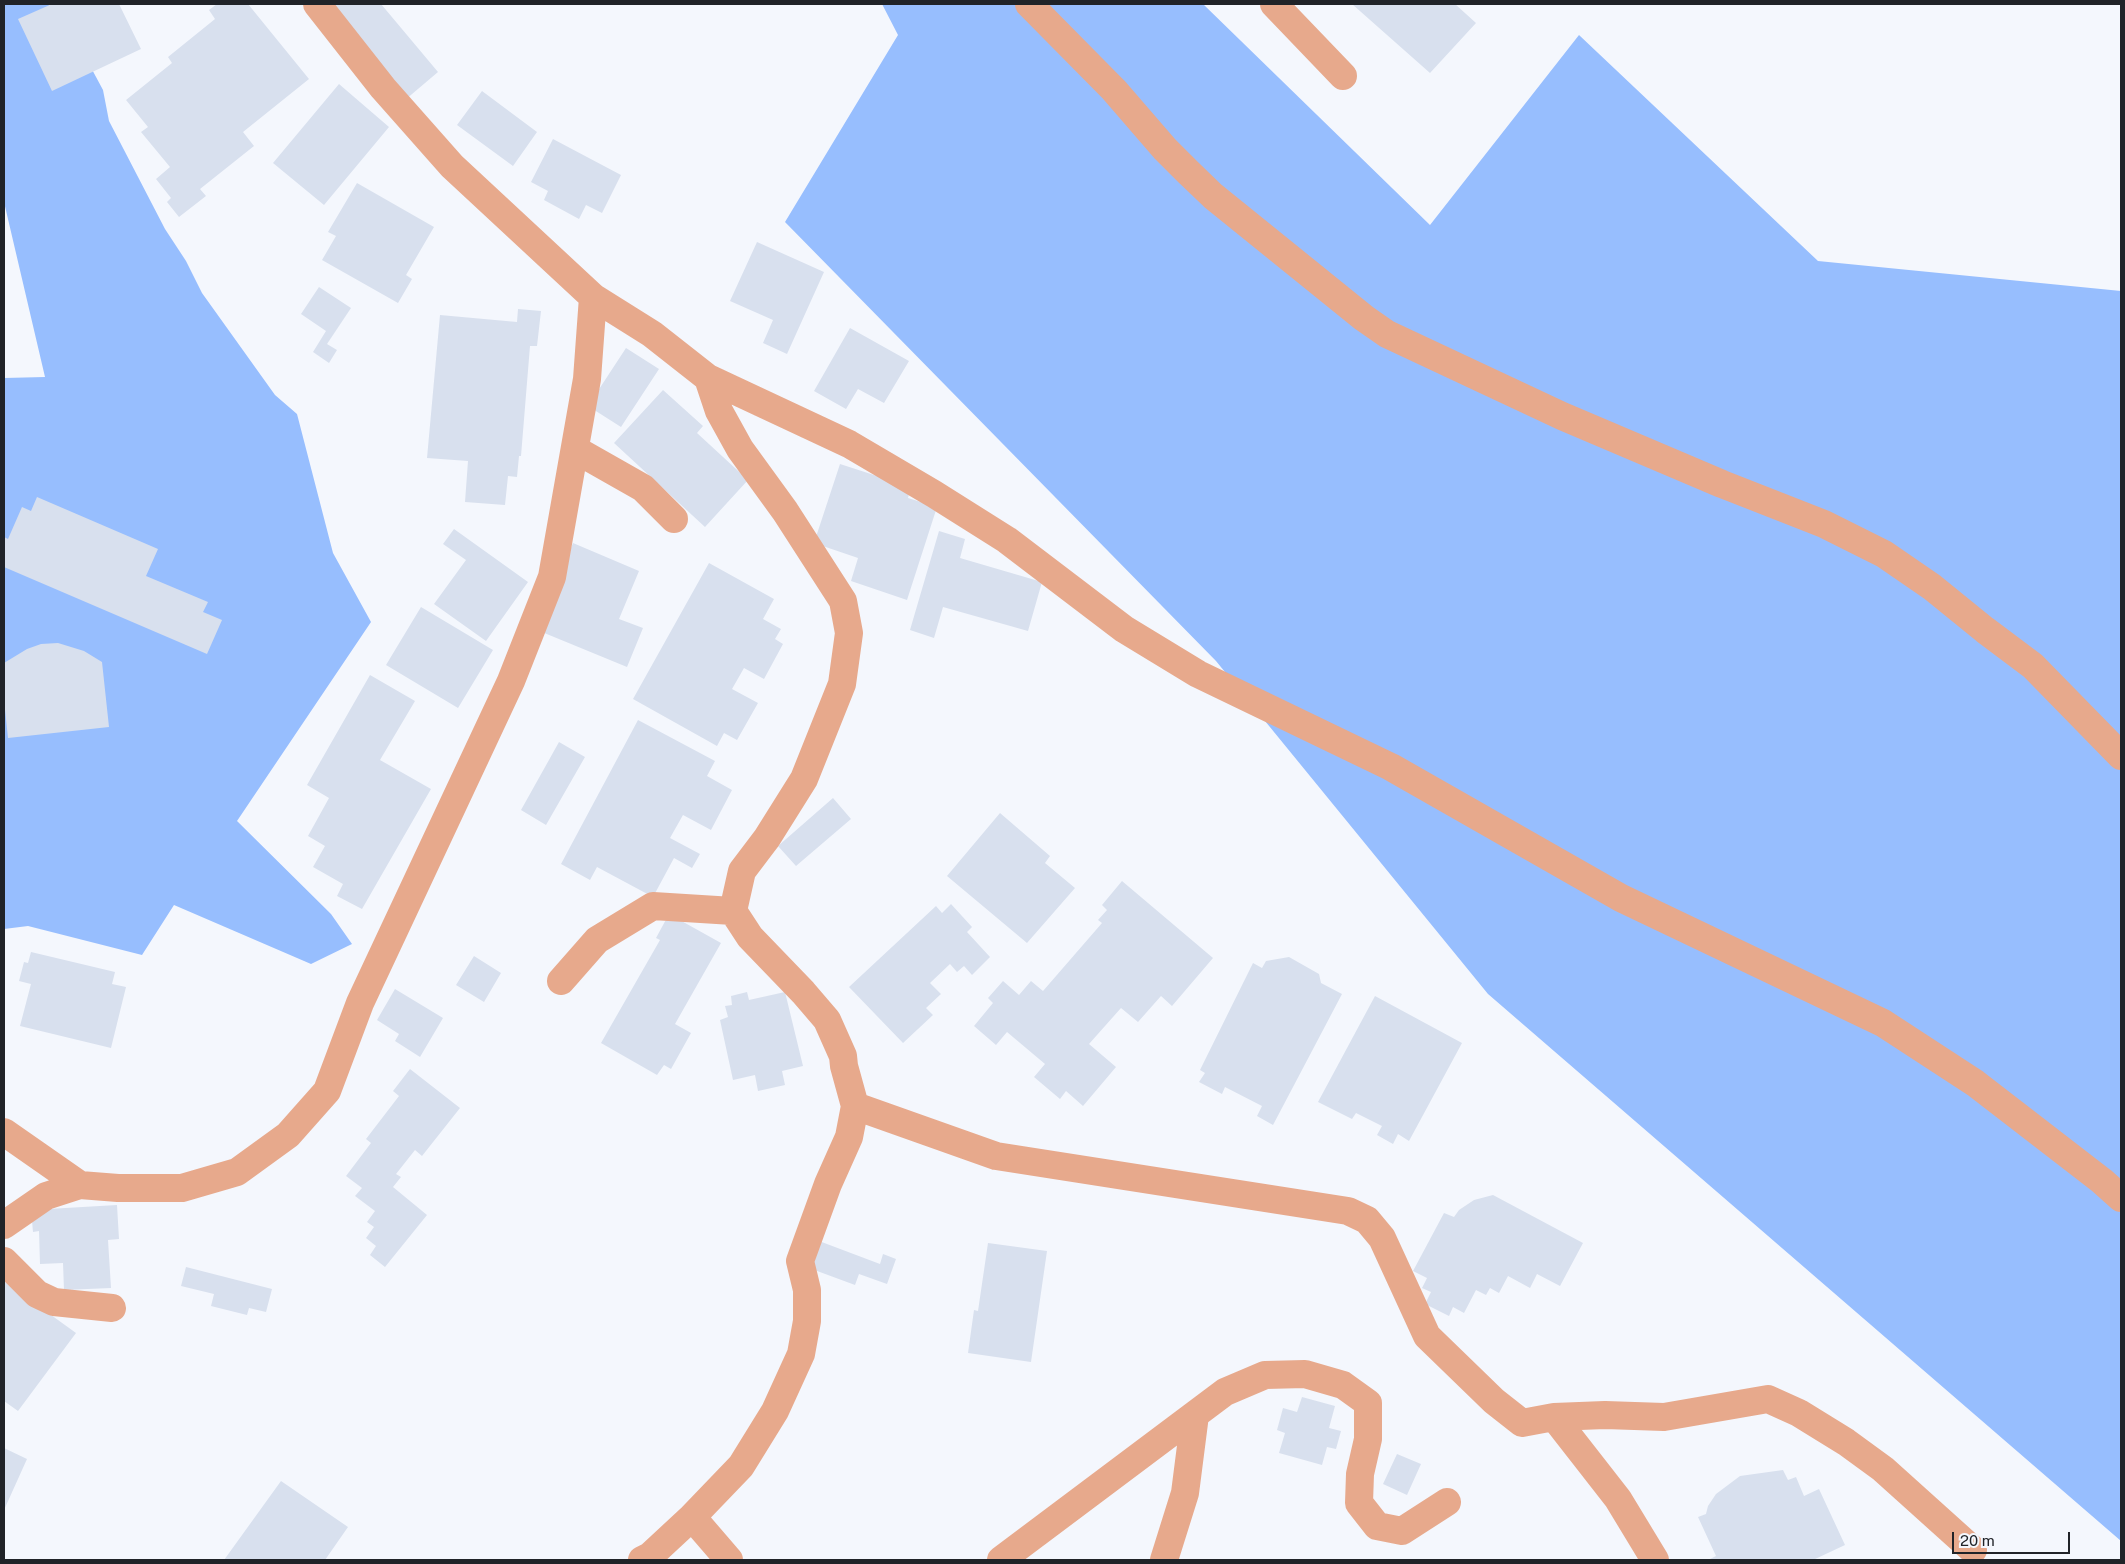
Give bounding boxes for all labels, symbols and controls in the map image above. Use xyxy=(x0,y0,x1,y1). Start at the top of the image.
scale bar xyxy=(1955,1522,2072,1554)
text: 20 m xyxy=(1960,1532,1995,1549)

